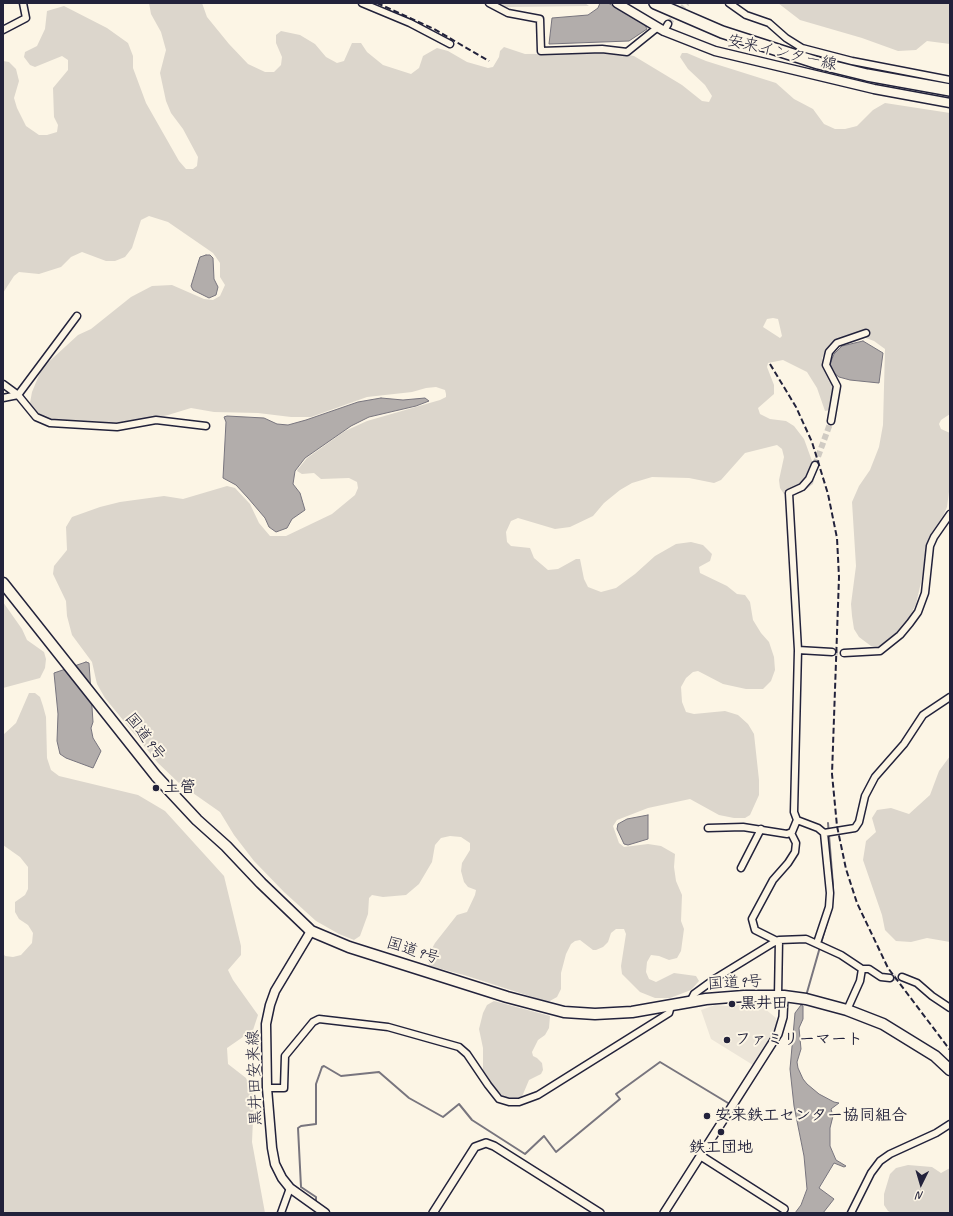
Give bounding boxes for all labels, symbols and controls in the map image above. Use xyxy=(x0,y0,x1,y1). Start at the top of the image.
street label: 安来インター線 xyxy=(725,31,839,75)
street label: 国道9号 xyxy=(120,709,170,765)
place label: 土管 xyxy=(164,778,196,798)
marker: 土管 xyxy=(151,783,161,793)
street label: 国道9号 xyxy=(384,933,442,969)
street label: 国道9号 xyxy=(707,972,763,994)
place label: 黒井田 xyxy=(740,994,788,1014)
marker: 黒井田 xyxy=(727,999,737,1009)
street label: 黒井田安来線 xyxy=(244,1030,266,1126)
place label: ファミリーマート xyxy=(735,1030,863,1050)
marker: ファミリーマート xyxy=(722,1035,732,1045)
place label: 安来鉄工センター協同組合 xyxy=(715,1106,907,1126)
marker: 安来鉄工センター協同組合 xyxy=(702,1111,712,1121)
marker: 鉄工団地 xyxy=(716,1127,726,1137)
place label: 鉄工団地 xyxy=(689,1138,753,1158)
north arrow xyxy=(901,1164,941,1204)
text: N xyxy=(916,1189,924,1203)

